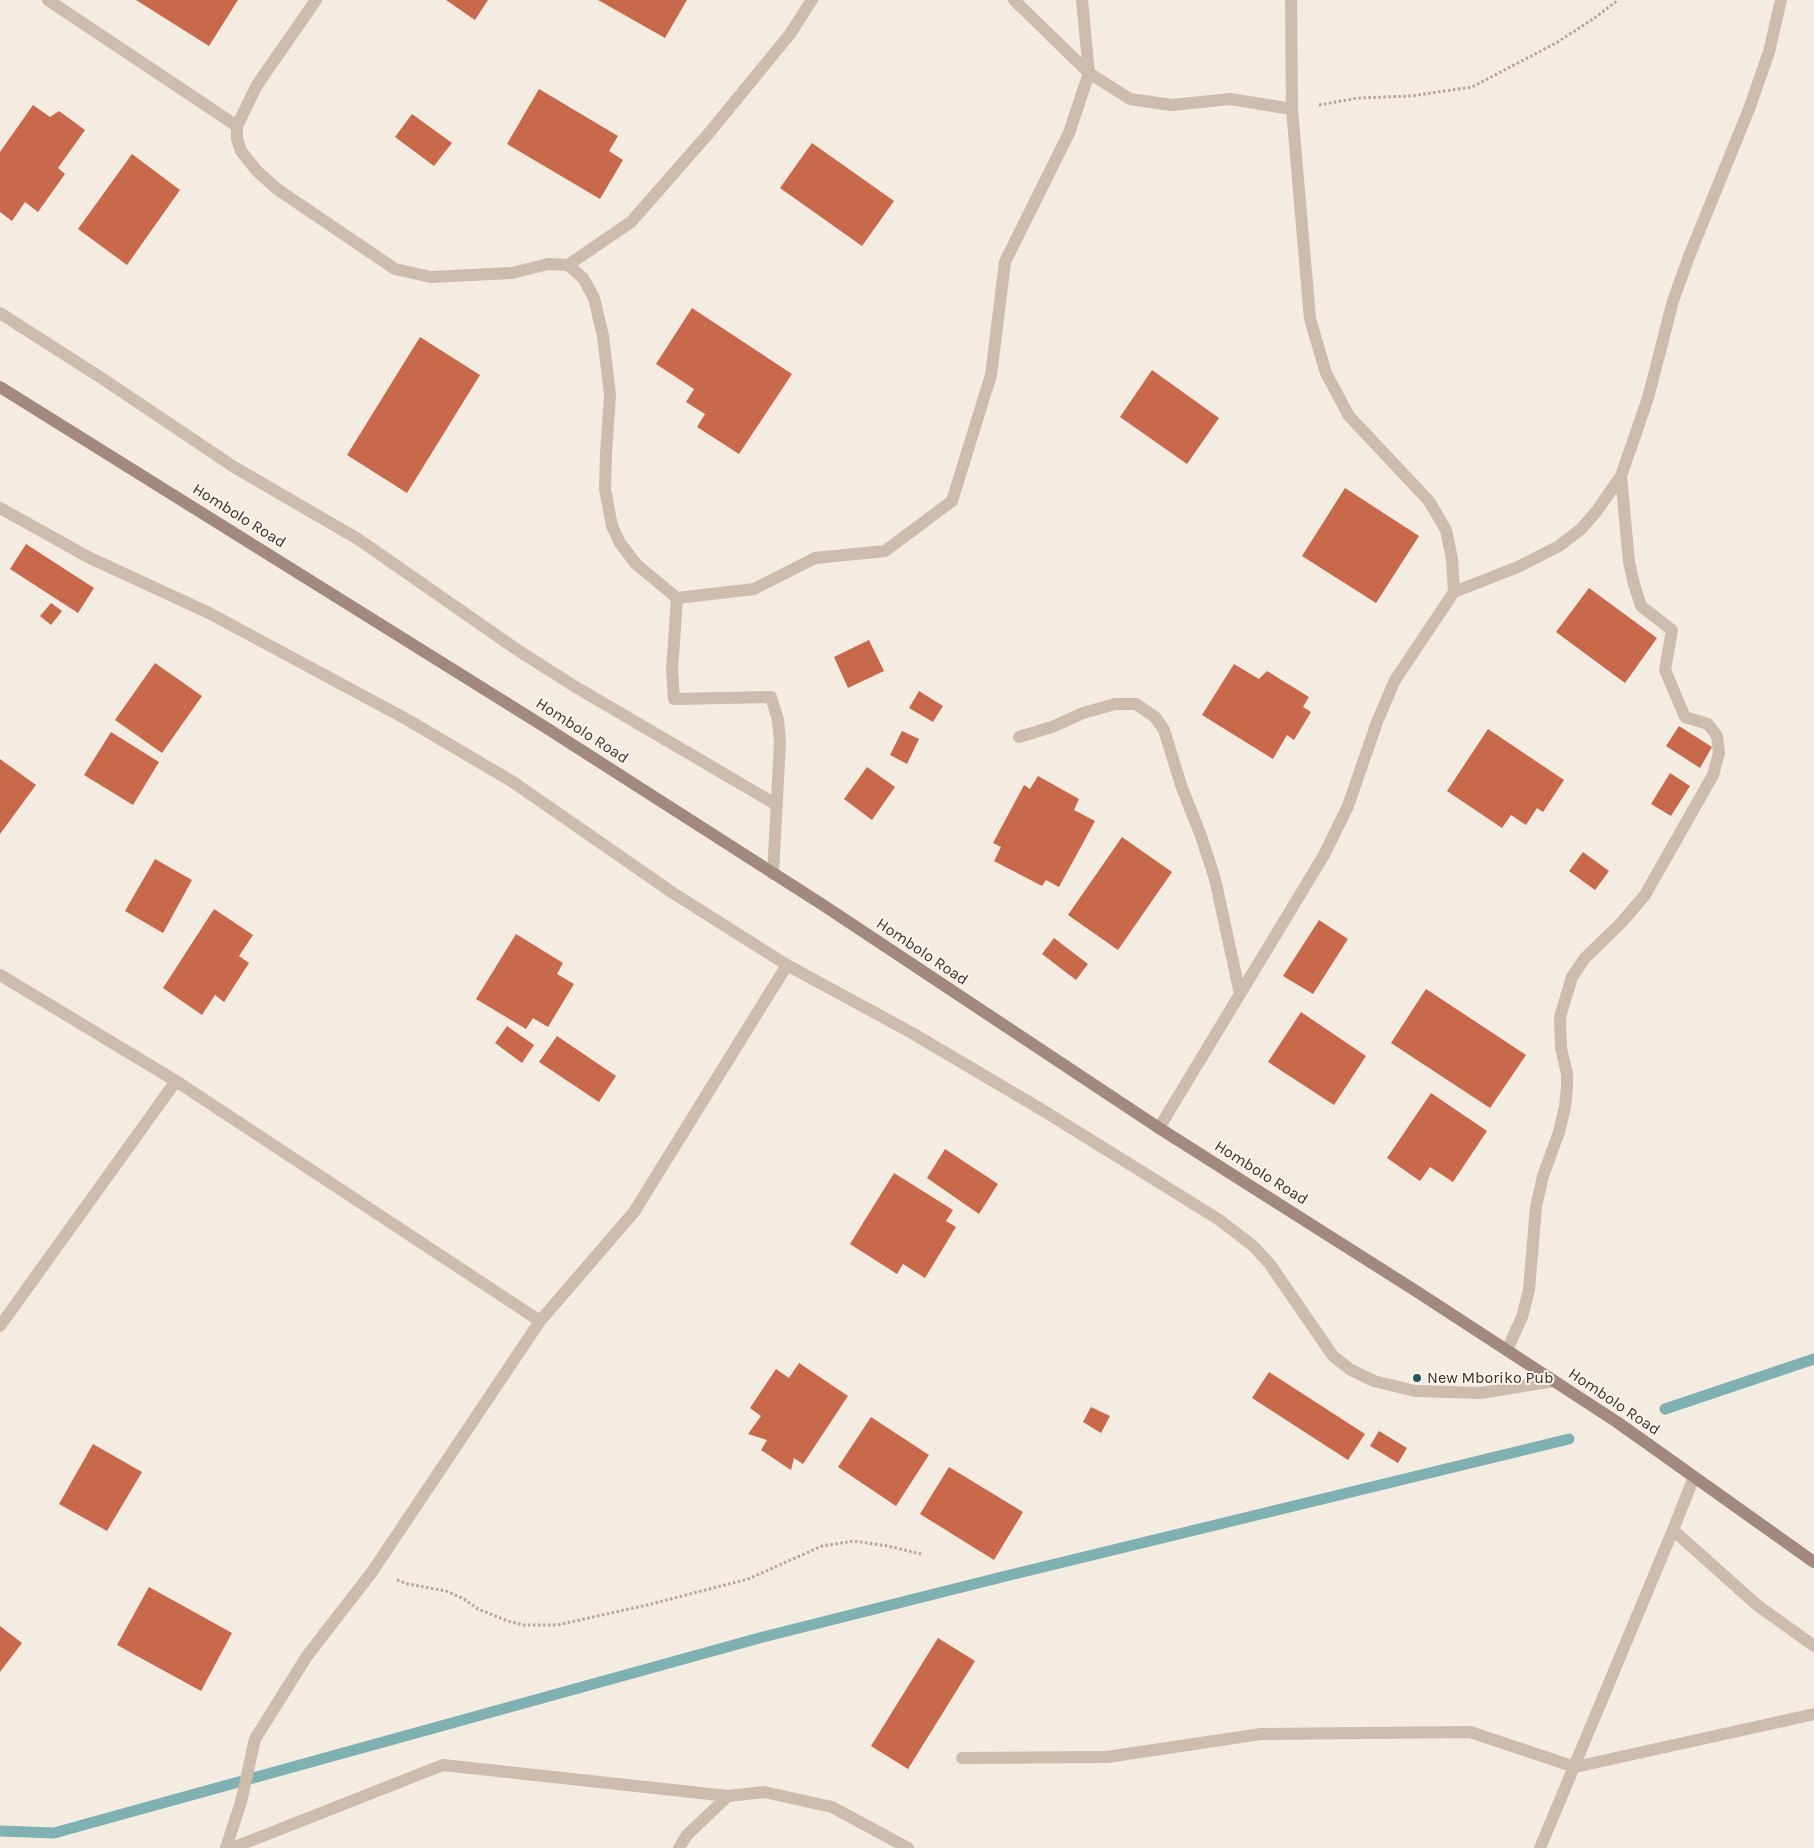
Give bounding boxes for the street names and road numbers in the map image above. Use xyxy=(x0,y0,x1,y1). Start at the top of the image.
street label: Hombolo Road xyxy=(189,480,289,552)
street label: Hombolo Road xyxy=(532,694,632,768)
street label: Hombolo Road xyxy=(872,914,972,990)
street label: Hombolo Road xyxy=(1211,1137,1311,1209)
street label: Hombolo Road xyxy=(1564,1364,1664,1440)

